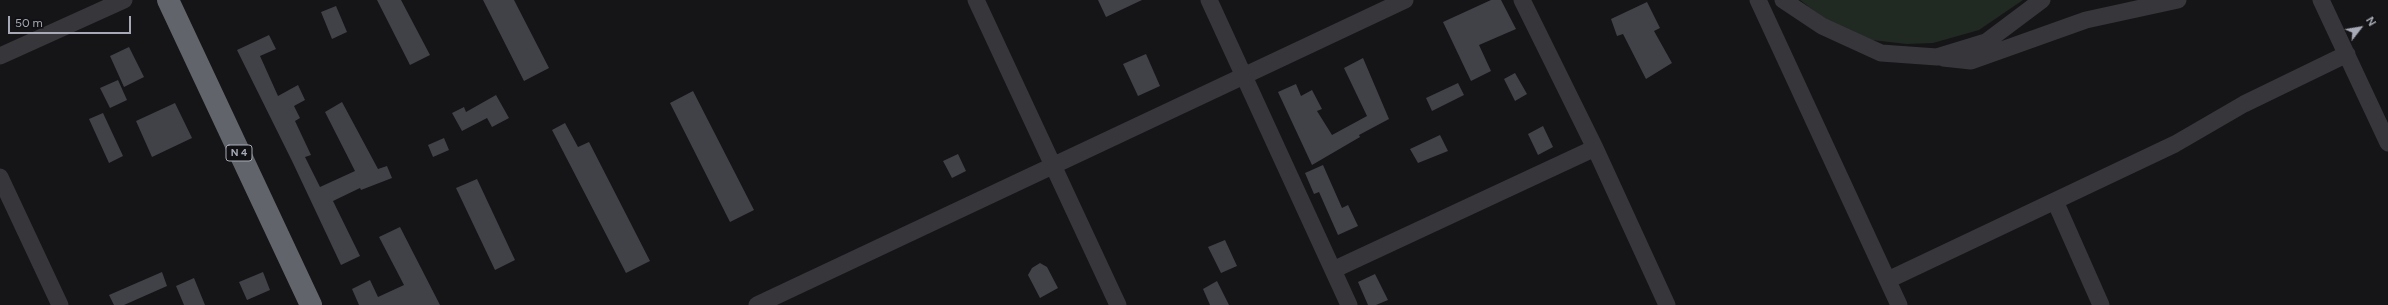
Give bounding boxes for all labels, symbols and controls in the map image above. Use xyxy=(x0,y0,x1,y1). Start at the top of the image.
scale bar xyxy=(10,8,133,34)
north arrow xyxy=(2340,8,2380,48)
text: N xyxy=(2363,15,2378,29)
text: 50 m xyxy=(15,16,43,30)
road number: N 4 xyxy=(226,145,252,161)

